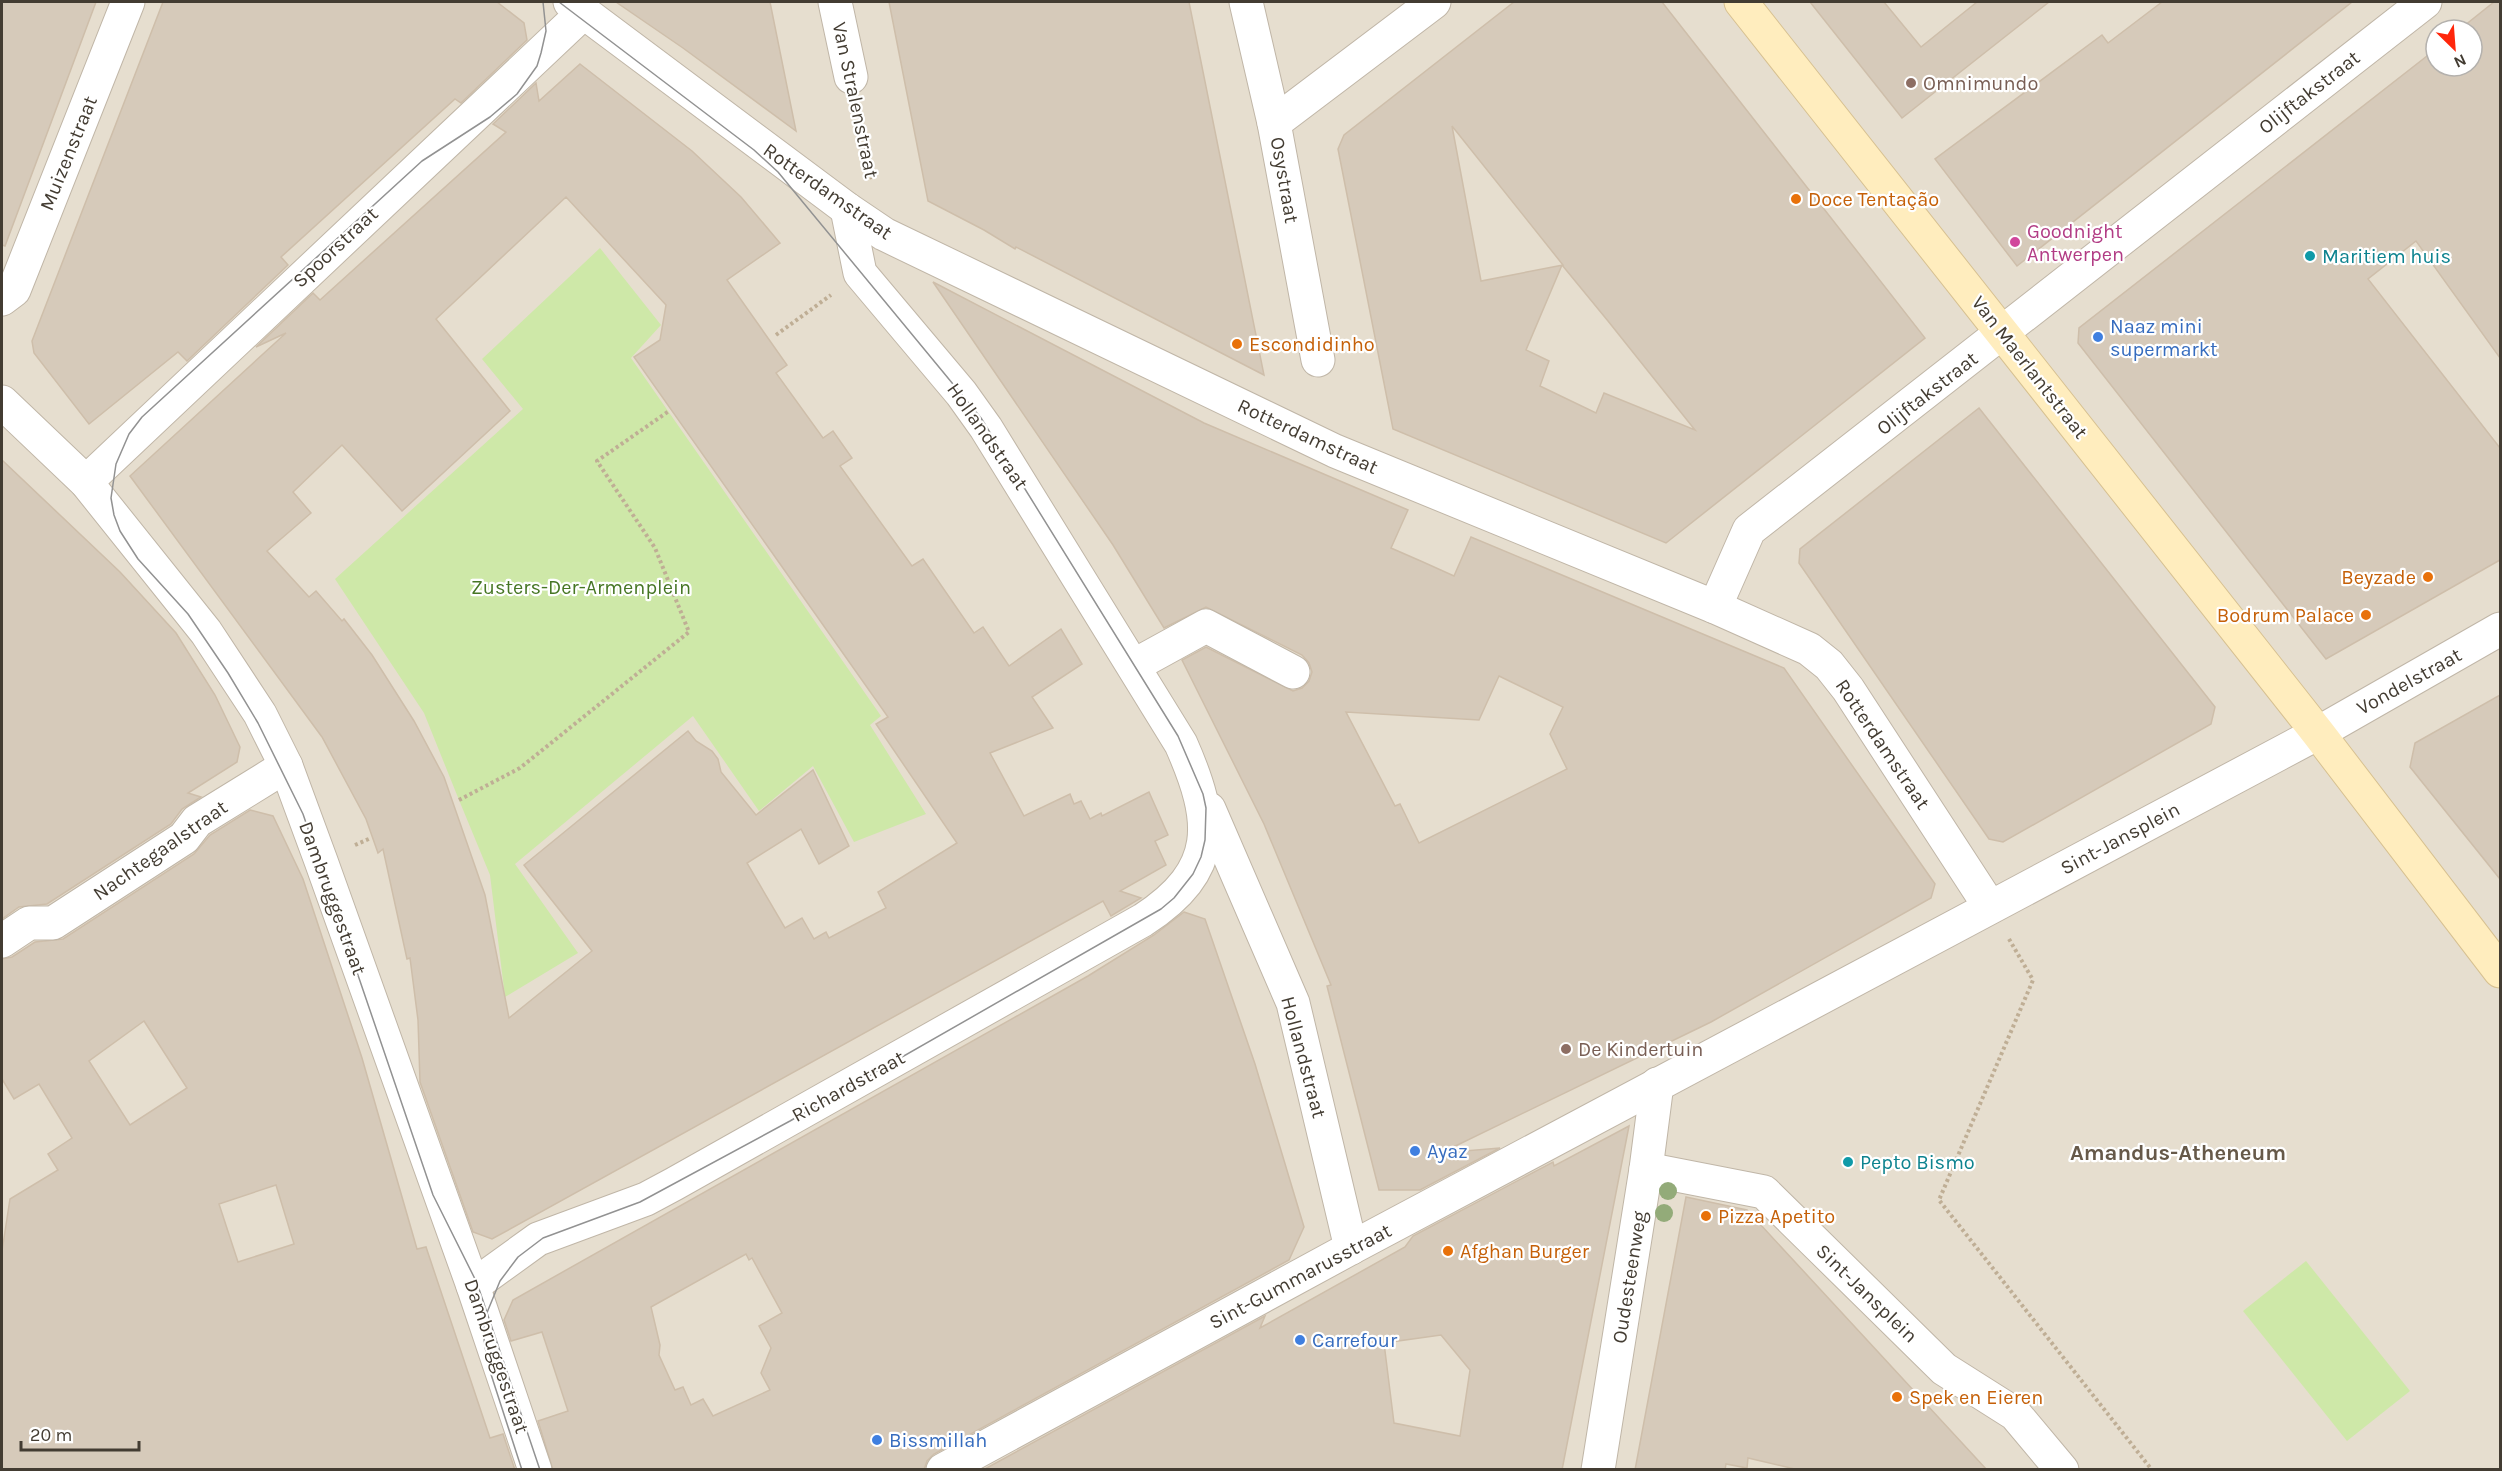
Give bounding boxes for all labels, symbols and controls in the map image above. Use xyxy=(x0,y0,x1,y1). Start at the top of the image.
north arrow xyxy=(2424,18,2484,78)
street label: Van Stralenstraat xyxy=(828,20,883,181)
street label: Olijftakstraat xyxy=(2254,46,2365,139)
text: N xyxy=(2451,50,2469,72)
place label: Omnimundo xyxy=(1923,72,2038,95)
marker: Omnimundo xyxy=(1904,76,1918,90)
street label: Muizenstraat xyxy=(35,92,102,214)
street label: Osystraat xyxy=(1266,135,1303,225)
street label: Rotterdamstraat xyxy=(759,138,897,245)
place label: Doce Tentação xyxy=(1808,188,1939,211)
marker: Doce Tentação xyxy=(1789,192,1803,206)
street label: Spoorstraat xyxy=(288,202,383,292)
place label: Goodnight Antwerpen xyxy=(2027,220,2124,266)
marker: Goodnight Antwerpen xyxy=(2008,235,2022,249)
place label: Maritiem huis xyxy=(2322,245,2451,268)
marker: Maritiem huis xyxy=(2303,249,2317,263)
street label: Van Maerlantstraat xyxy=(1967,291,2093,444)
place label: Naaz mini supermarkt xyxy=(2110,315,2218,361)
marker: Naaz mini supermarkt xyxy=(2091,330,2105,344)
place label: Escondidinho xyxy=(1249,333,1375,356)
marker: Escondidinho xyxy=(1230,337,1244,351)
street label: Olijftakstraat xyxy=(1872,347,1983,440)
street label: Hollandstraat xyxy=(942,378,1033,495)
street label: Rotterdamstraat xyxy=(1234,394,1382,479)
place label: Beyzade xyxy=(2341,566,2416,589)
marker: Beyzade xyxy=(2421,570,2435,584)
park label: Zusters-Der-Armenplein xyxy=(471,576,691,599)
place label: Bodrum Palace xyxy=(2217,604,2354,627)
marker: Bodrum Palace xyxy=(2359,608,2373,622)
street label: Vondelstraat xyxy=(2353,643,2466,720)
street label: Rotterdamstraat xyxy=(1831,675,1935,814)
street label: Nachtegaalstraat xyxy=(89,795,232,905)
street label: Sint-Jansplein xyxy=(2057,797,2184,880)
street label: Dambruggestraat xyxy=(294,818,371,979)
street label: Hollandstraat xyxy=(1276,994,1331,1121)
place label: De Kindertuin xyxy=(1578,1038,1703,1061)
marker: De Kindertuin xyxy=(1559,1042,1573,1056)
street label: Richardstraat xyxy=(788,1046,909,1127)
place label: Ayaz xyxy=(1427,1140,1468,1163)
district label: Amandus-Atheneum xyxy=(2070,1140,2286,1166)
marker: Ayaz xyxy=(1408,1144,1422,1158)
place label: Pepto Bismo xyxy=(1860,1151,1975,1174)
marker: Pepto Bismo xyxy=(1841,1155,1855,1169)
place label: Pizza Apetito xyxy=(1718,1205,1835,1228)
street label: Oudesteenweg xyxy=(1608,1209,1651,1345)
marker: Pizza Apetito xyxy=(1699,1209,1713,1223)
street label: Sint-Gummarusstraat xyxy=(1205,1218,1396,1334)
street label: Sint-Jansplein xyxy=(1811,1239,1922,1347)
place label: Afghan Burger xyxy=(1460,1240,1590,1263)
marker: Afghan Burger xyxy=(1441,1244,1455,1258)
street label: Dambruggestraat xyxy=(459,1276,534,1437)
place label: Carrefour xyxy=(1312,1329,1398,1352)
marker: Carrefour xyxy=(1293,1333,1307,1347)
place label: Spek en Eieren xyxy=(1909,1386,2043,1409)
marker: Spek en Eieren xyxy=(1890,1390,1904,1404)
scale bar xyxy=(21,1414,140,1452)
text: 20 m xyxy=(30,1424,72,1446)
place label: Bissmillah xyxy=(889,1429,987,1452)
marker: Bissmillah xyxy=(870,1433,884,1447)

